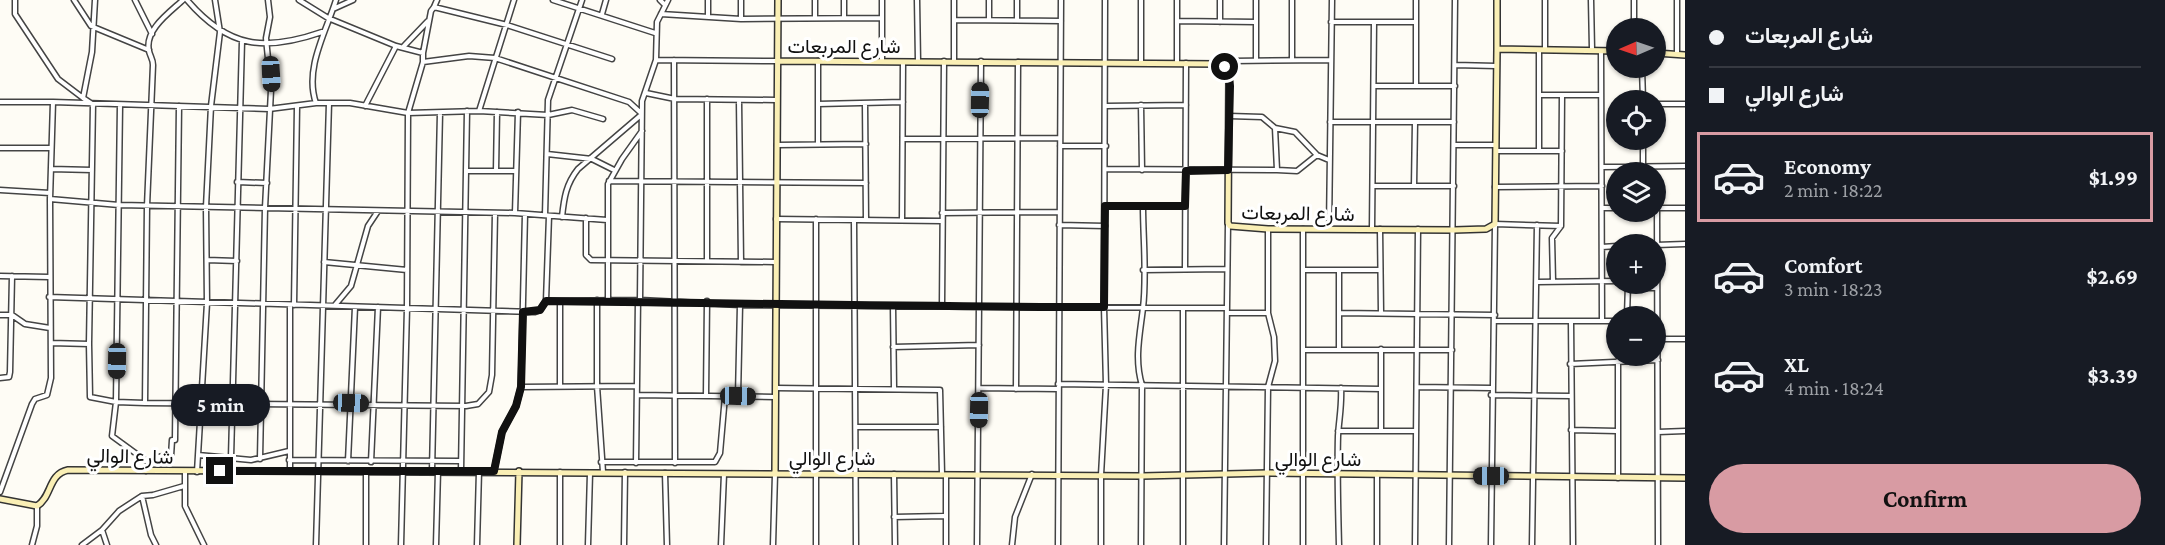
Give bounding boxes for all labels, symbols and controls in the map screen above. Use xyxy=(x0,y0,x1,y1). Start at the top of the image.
north arrow xyxy=(1606,18,1666,78)
map controls xyxy=(1606,18,1666,366)
text: شارع المربعات xyxy=(1745,23,1873,48)
street label: شارع المربعات xyxy=(787,35,901,60)
route start xyxy=(1211,53,1238,80)
car xyxy=(261,56,281,92)
text: شارع الوالي xyxy=(1745,81,1844,106)
car xyxy=(971,82,989,118)
button: locate xyxy=(1606,90,1666,150)
icon: car xyxy=(1712,150,1766,204)
text: Economy xyxy=(1784,154,1871,179)
button: layers xyxy=(1606,162,1666,222)
text: $1.99 xyxy=(2089,165,2138,190)
text: 2 min · 18:22 xyxy=(1784,179,1883,201)
street label: شارع المربعات xyxy=(1241,201,1355,228)
button: + xyxy=(1606,234,1666,294)
icon: car xyxy=(1712,249,1766,303)
text: Comfort xyxy=(1784,253,1862,278)
text: $2.69 xyxy=(2086,264,2138,289)
text: 3 min · 18:23 xyxy=(1784,278,1883,300)
button: − xyxy=(1606,306,1666,366)
car xyxy=(108,343,126,379)
icon: car xyxy=(1712,348,1766,402)
text: XL xyxy=(1784,352,1809,377)
text: $3.39 xyxy=(2088,363,2138,388)
text: 4 min · 18:24 xyxy=(1784,377,1884,399)
callout: 5 min xyxy=(170,384,270,426)
car xyxy=(720,387,756,405)
car xyxy=(970,392,988,428)
car xyxy=(333,393,369,413)
text: 5 min xyxy=(197,394,244,416)
street label: شارع الوالي xyxy=(86,444,174,474)
street label: شارع الوالي xyxy=(789,447,875,475)
street label: شارع الوالي xyxy=(1275,448,1361,476)
route end xyxy=(206,457,233,484)
button: Confirm xyxy=(1709,464,2141,533)
car xyxy=(1473,467,1509,485)

